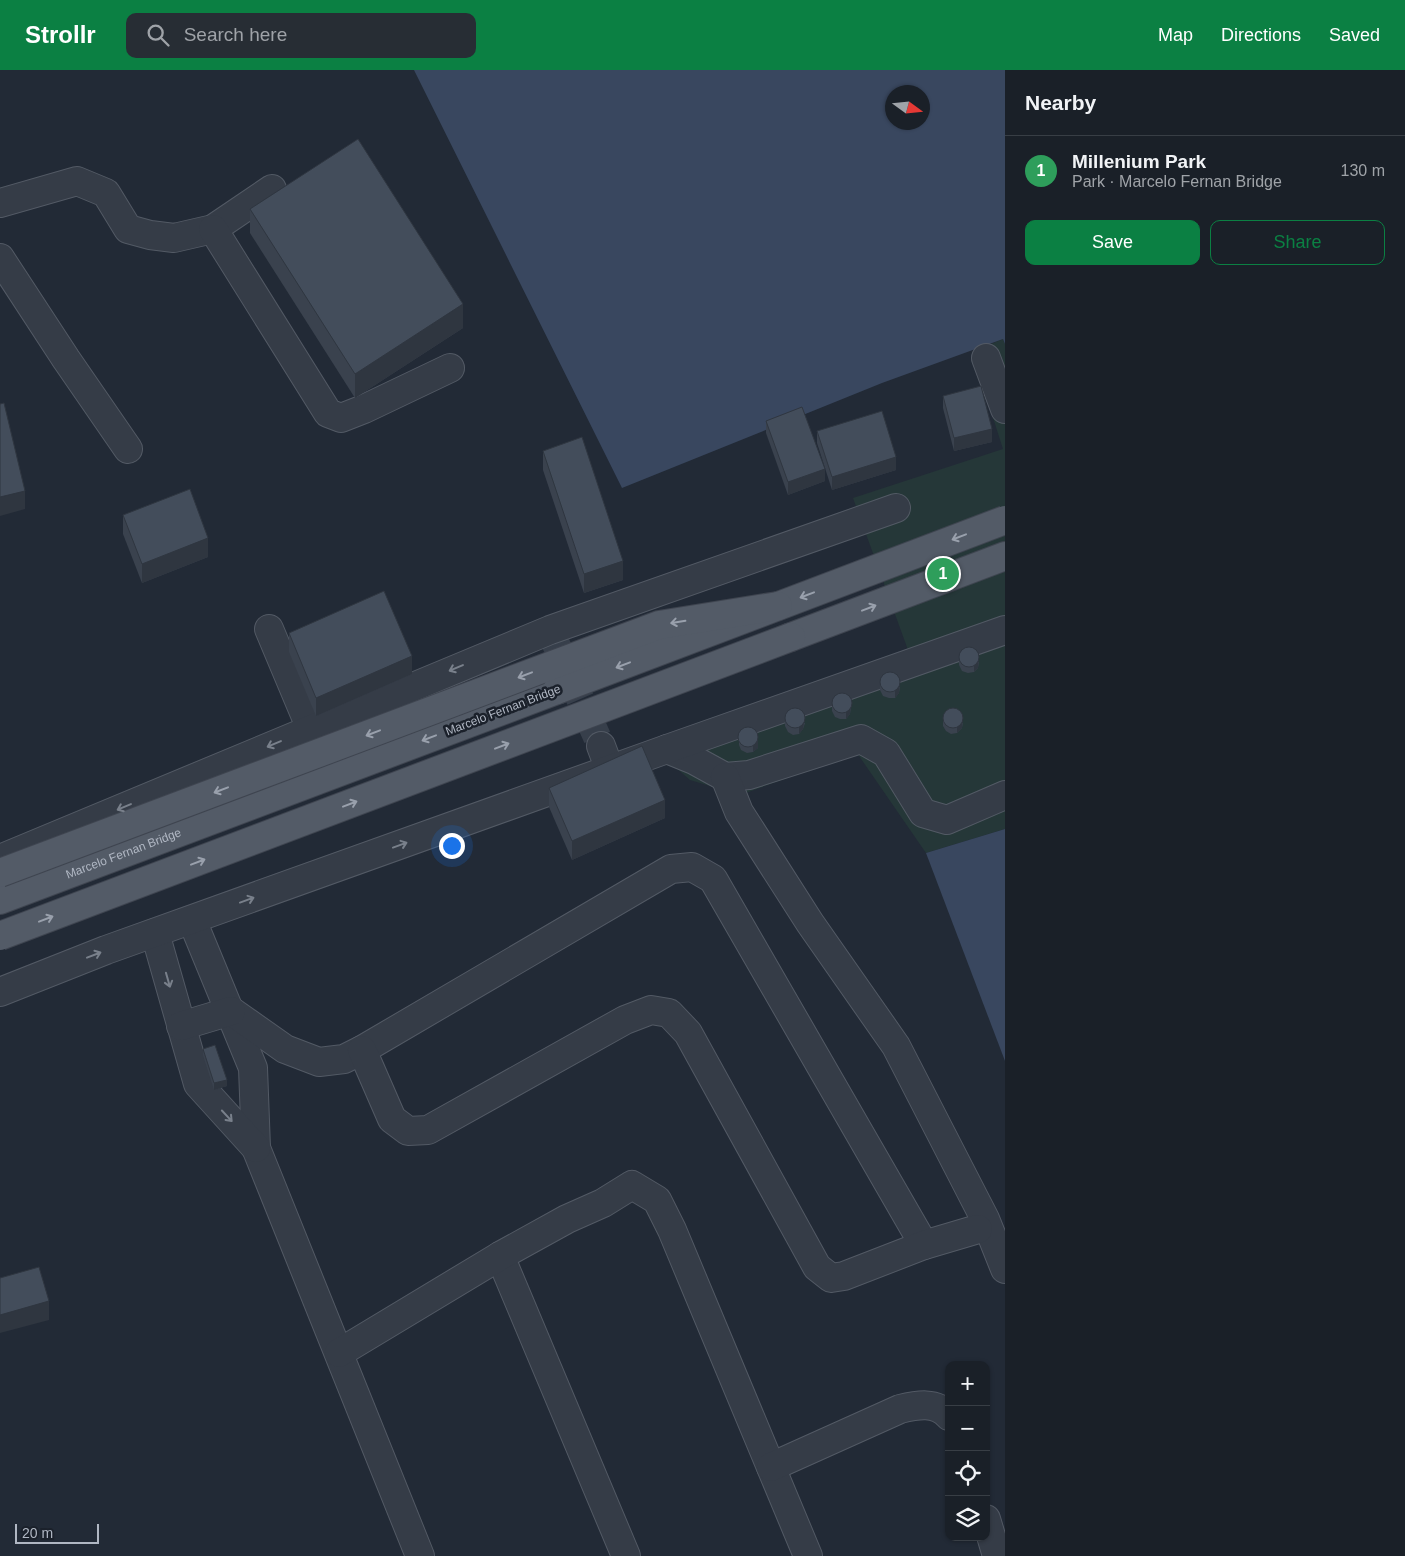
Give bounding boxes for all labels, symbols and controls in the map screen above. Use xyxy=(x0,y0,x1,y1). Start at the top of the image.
search box xyxy=(126,13,476,58)
text: Strollr xyxy=(25,21,96,48)
icon: search xyxy=(144,21,172,49)
text: Search here xyxy=(184,24,287,45)
text: Map xyxy=(1158,25,1193,45)
text: Directions xyxy=(1221,25,1301,45)
text: Saved xyxy=(1329,25,1380,45)
north arrow xyxy=(885,85,930,130)
text: Nearby xyxy=(1025,91,1096,114)
text: Millenium Park xyxy=(1072,151,1206,172)
text: 1 xyxy=(1037,162,1045,179)
text: 130 m xyxy=(1341,162,1385,179)
text: Park · Marcelo Fernan Bridge xyxy=(1072,173,1282,190)
button: Save xyxy=(1025,220,1200,265)
button: Share xyxy=(1210,220,1385,265)
one-way arrow xyxy=(952,533,968,542)
pin: 1 xyxy=(927,555,959,593)
one-way arrow xyxy=(800,591,816,600)
one-way arrow xyxy=(861,603,876,612)
one-way arrow xyxy=(671,617,687,627)
one-way arrow xyxy=(616,661,631,670)
one-way arrow xyxy=(449,665,464,674)
one-way arrow xyxy=(518,671,533,680)
street label: Marcelo Fernan Bridge xyxy=(444,681,563,738)
one-way arrow xyxy=(366,728,381,738)
one-way arrow xyxy=(422,734,438,743)
one-way arrow xyxy=(267,740,282,750)
one-way arrow xyxy=(494,741,509,750)
one-way arrow xyxy=(214,786,229,795)
one-way arrow xyxy=(342,799,357,808)
one-way arrow xyxy=(117,802,132,812)
street label: Marcelo Fernan Bridge xyxy=(64,825,183,882)
your location xyxy=(439,833,465,859)
one-way arrow xyxy=(392,840,407,849)
one-way arrow xyxy=(190,856,205,866)
one-way arrow xyxy=(239,895,254,904)
one-way arrow xyxy=(37,914,53,923)
one-way arrow xyxy=(86,950,102,959)
one-way arrow xyxy=(164,971,174,987)
one-way arrow xyxy=(221,1110,233,1123)
map controls xyxy=(945,1361,990,1541)
button: + xyxy=(945,1361,990,1406)
button: − xyxy=(945,1406,990,1451)
button: locate xyxy=(945,1451,990,1496)
button: layers xyxy=(945,1496,990,1541)
scale bar xyxy=(15,1521,99,1544)
text: 20 m xyxy=(22,1525,53,1541)

